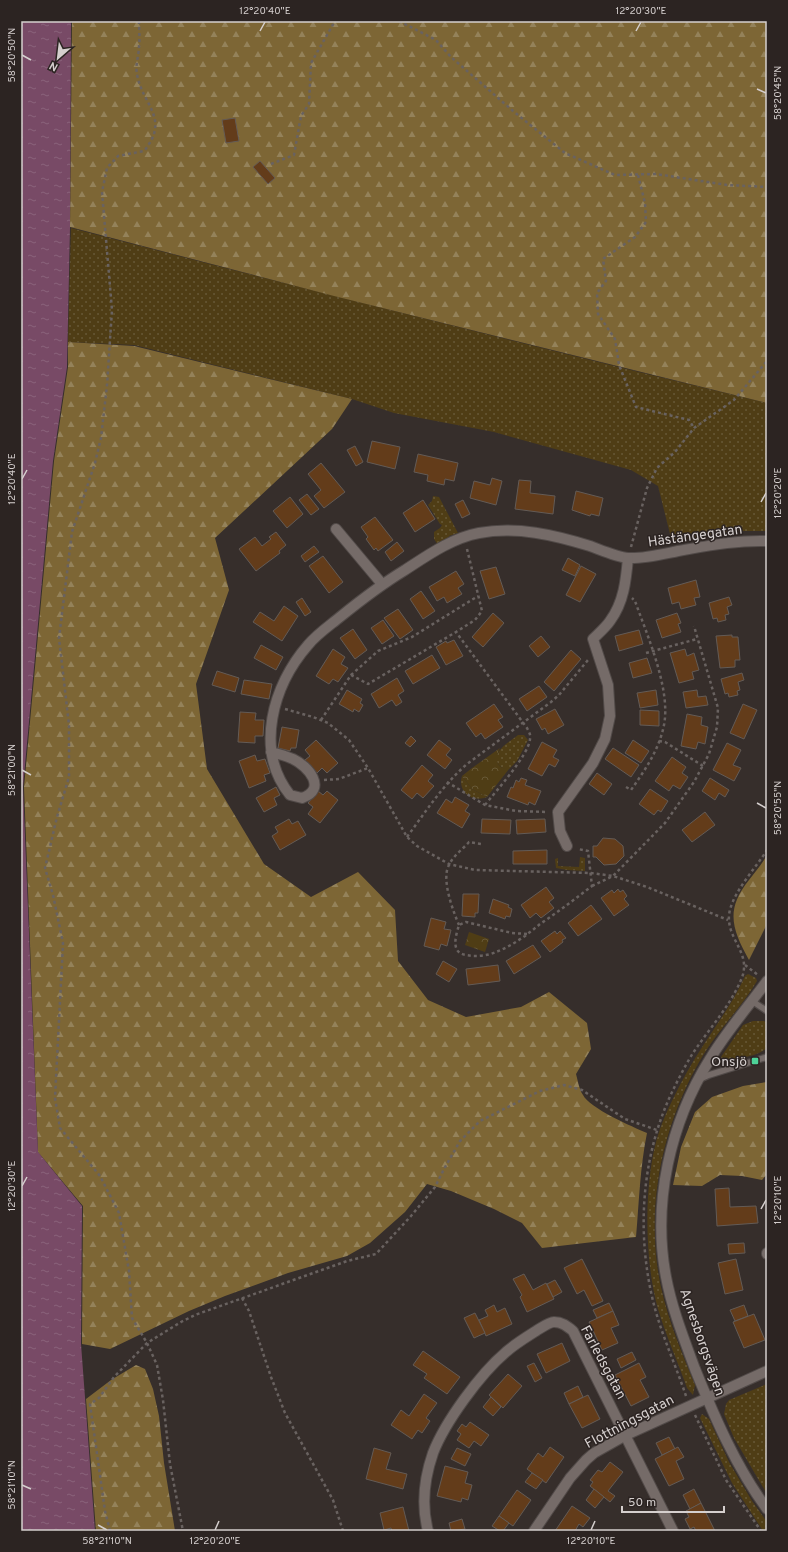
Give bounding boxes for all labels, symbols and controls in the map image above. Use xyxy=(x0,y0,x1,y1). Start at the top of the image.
text: 12°20'40"E xyxy=(239,5,291,18)
text: 12°20'30"E xyxy=(616,5,666,18)
text: 58°20'50"N xyxy=(6,28,19,82)
north arrow xyxy=(38,38,78,78)
text: N xyxy=(47,58,61,74)
text: 58°20'45"N xyxy=(772,66,785,120)
text: 12°20'40"E xyxy=(6,453,19,505)
text: 12°20'20"E xyxy=(772,467,785,519)
street label: Hästängegatan xyxy=(647,521,743,552)
text: 58°21'00"N xyxy=(6,744,19,796)
text: 58°20'55"N xyxy=(772,781,785,835)
place label: Onsjö xyxy=(711,1054,747,1071)
marker: Onsjö xyxy=(750,1056,760,1066)
text: 12°20'30"E xyxy=(6,1161,19,1211)
text: 12°20'10"E xyxy=(772,1176,785,1224)
street label: Agnesborgsvägen xyxy=(675,1287,728,1398)
street label: Farledsgatan xyxy=(576,1323,629,1403)
street label: Flottningsgatan xyxy=(582,1392,677,1453)
text: 58°21'10"N xyxy=(6,1460,19,1510)
scale bar xyxy=(622,1488,724,1514)
text: 50 m xyxy=(628,1495,656,1511)
text: 58°21'10"N xyxy=(82,1535,132,1548)
text: 12°20'20"E xyxy=(189,1535,241,1548)
text: 12°20'10"E xyxy=(567,1535,615,1548)

